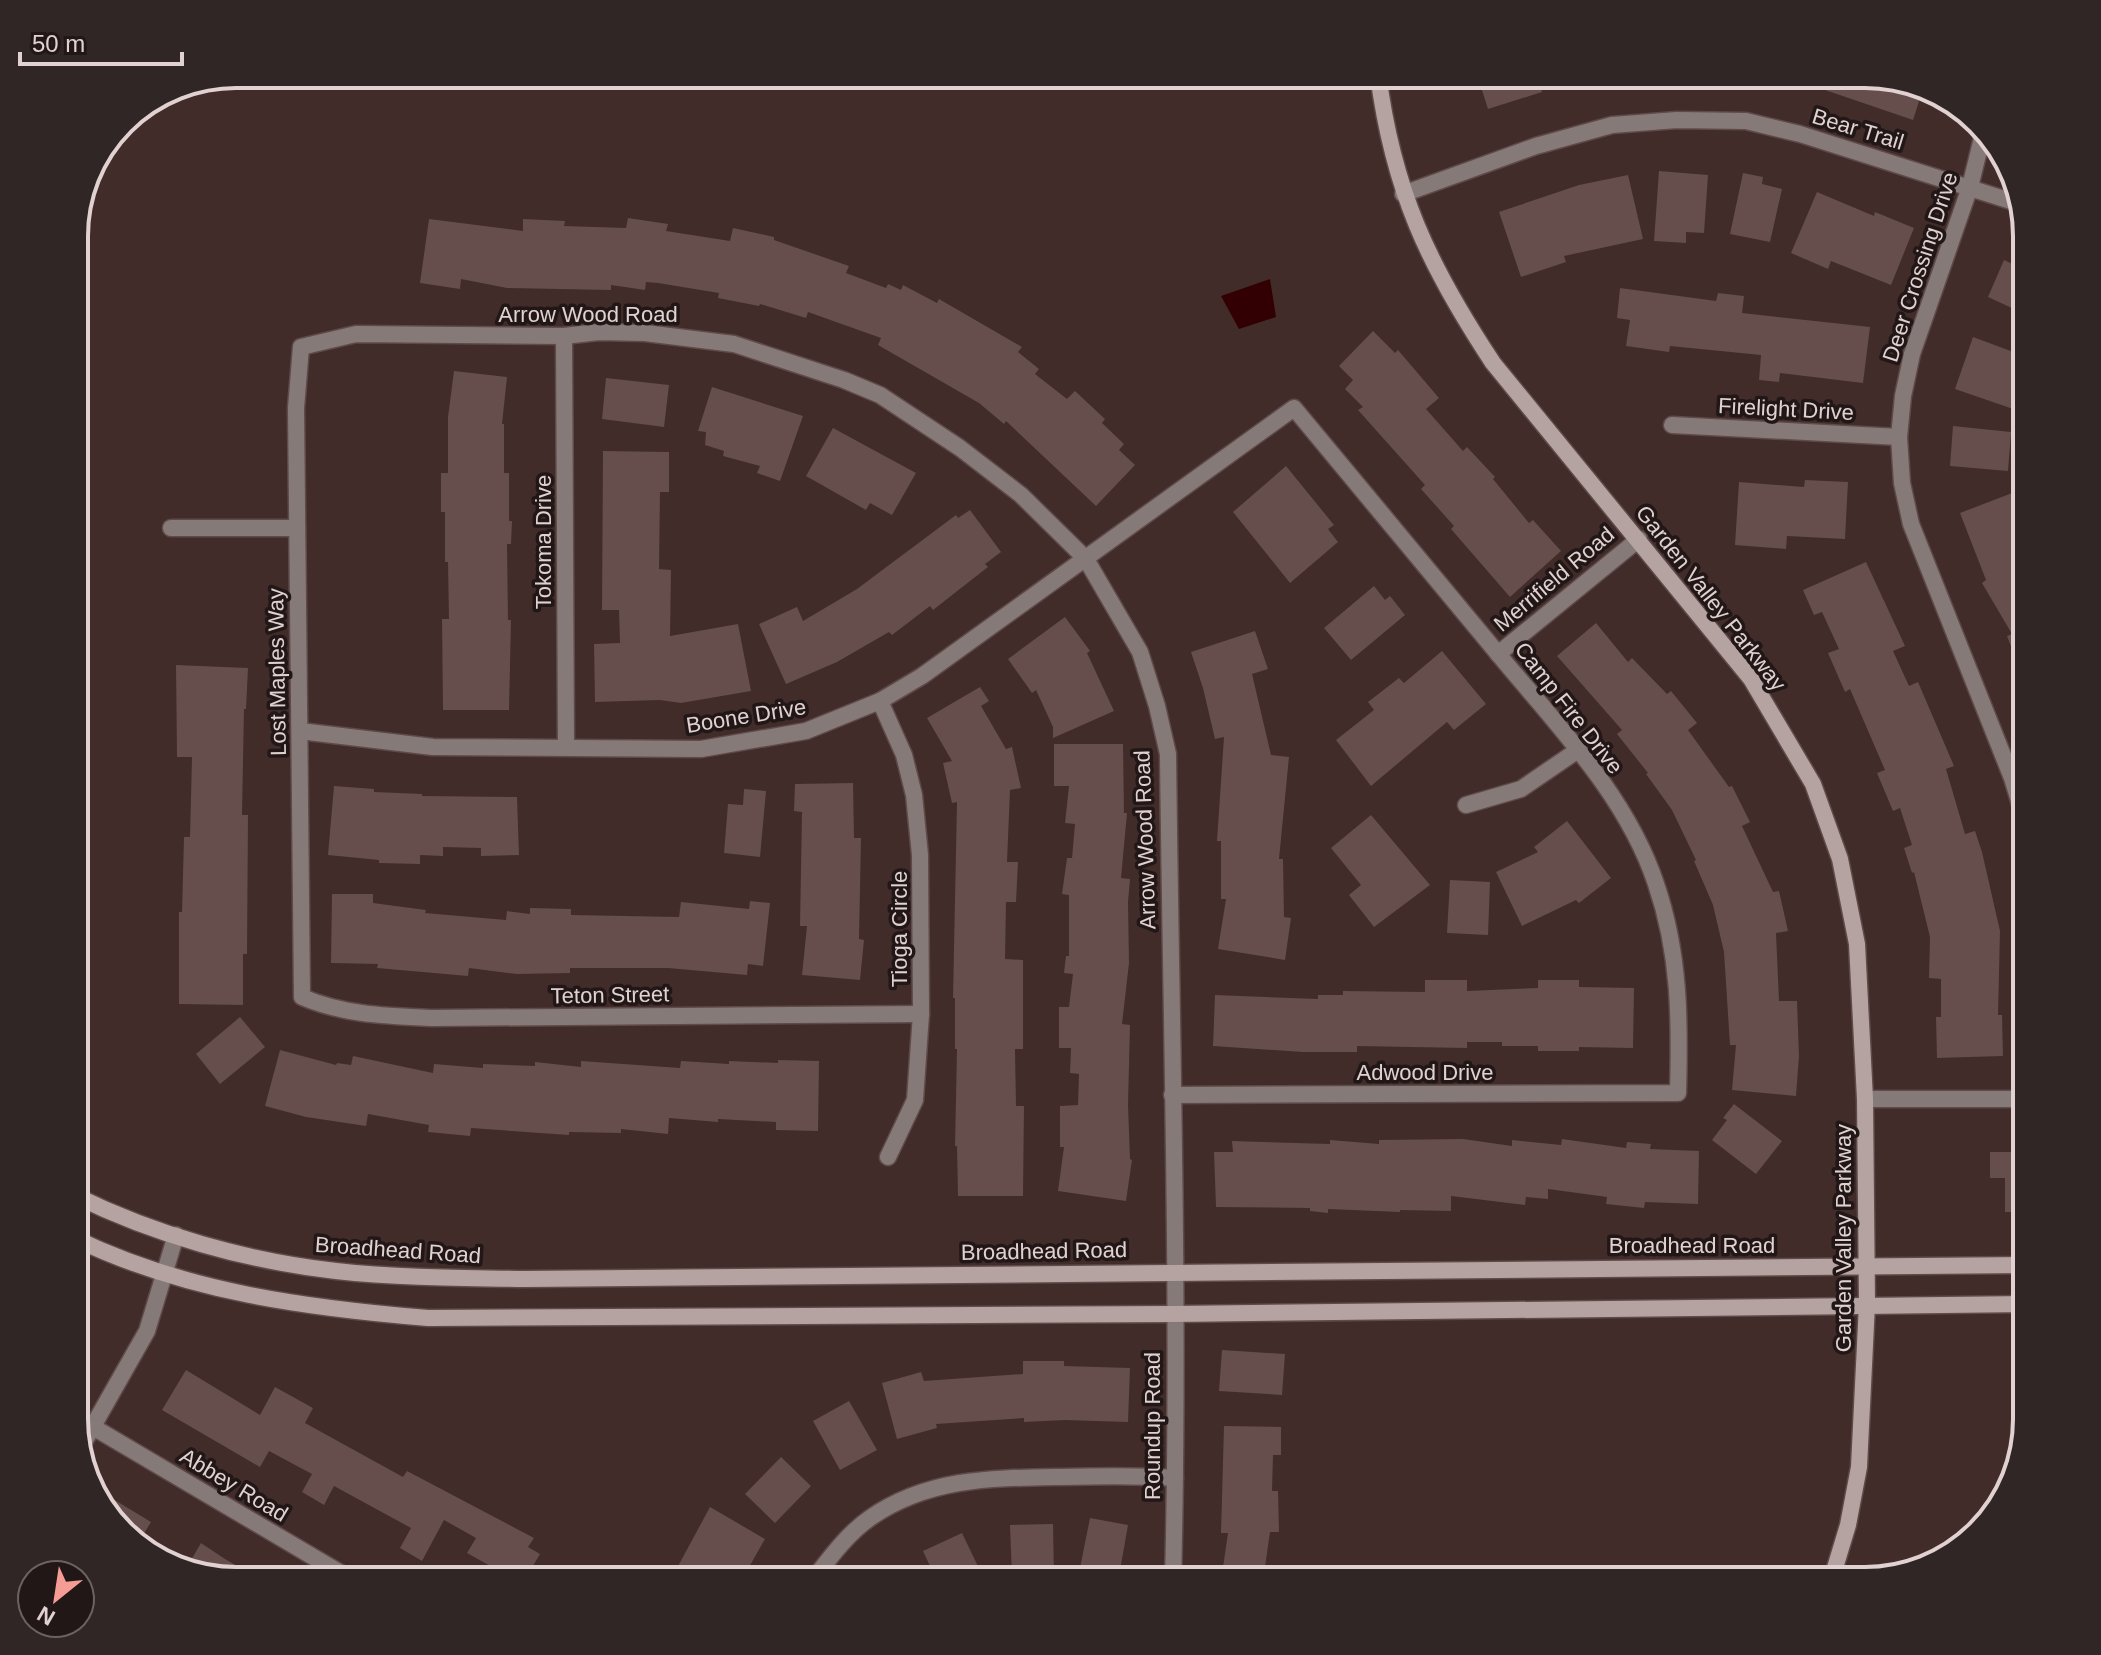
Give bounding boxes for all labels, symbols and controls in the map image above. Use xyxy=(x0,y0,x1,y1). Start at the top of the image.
scale bar xyxy=(20,16,182,66)
text: 50 m xyxy=(32,30,85,57)
street label: Bear Trail xyxy=(1809,103,1907,155)
street label: Deer Crossing Drive xyxy=(1878,169,1962,365)
street label: Arrow Wood Road xyxy=(498,302,678,327)
street label: Firelight Drive xyxy=(1718,393,1854,425)
street label: Tokoma Drive xyxy=(531,475,556,609)
street label: Garden Valley Parkway xyxy=(1631,500,1791,696)
street label: Merrifield Road xyxy=(1489,521,1619,637)
street label: Lost Maples Way xyxy=(263,588,291,756)
street label: Camp Fire Drive xyxy=(1510,637,1628,779)
street label: Boone Drive xyxy=(684,694,808,738)
street label: Arrow Wood Road xyxy=(1129,750,1161,930)
street label: Tioga Circle xyxy=(887,871,912,987)
street label: Teton Street xyxy=(550,981,670,1009)
street label: Adwood Drive xyxy=(1357,1060,1493,1085)
street label: Garden Valley Parkway xyxy=(1831,1124,1856,1352)
street label: Broadhead Road xyxy=(314,1232,482,1268)
street label: Broadhead Road xyxy=(1609,1233,1775,1258)
street label: Broadhead Road xyxy=(961,1237,1127,1265)
street label: Roundup Road xyxy=(1140,1352,1165,1500)
street label: Abbey Road xyxy=(176,1443,292,1527)
north arrow xyxy=(16,1559,96,1639)
text: N xyxy=(33,1601,59,1631)

